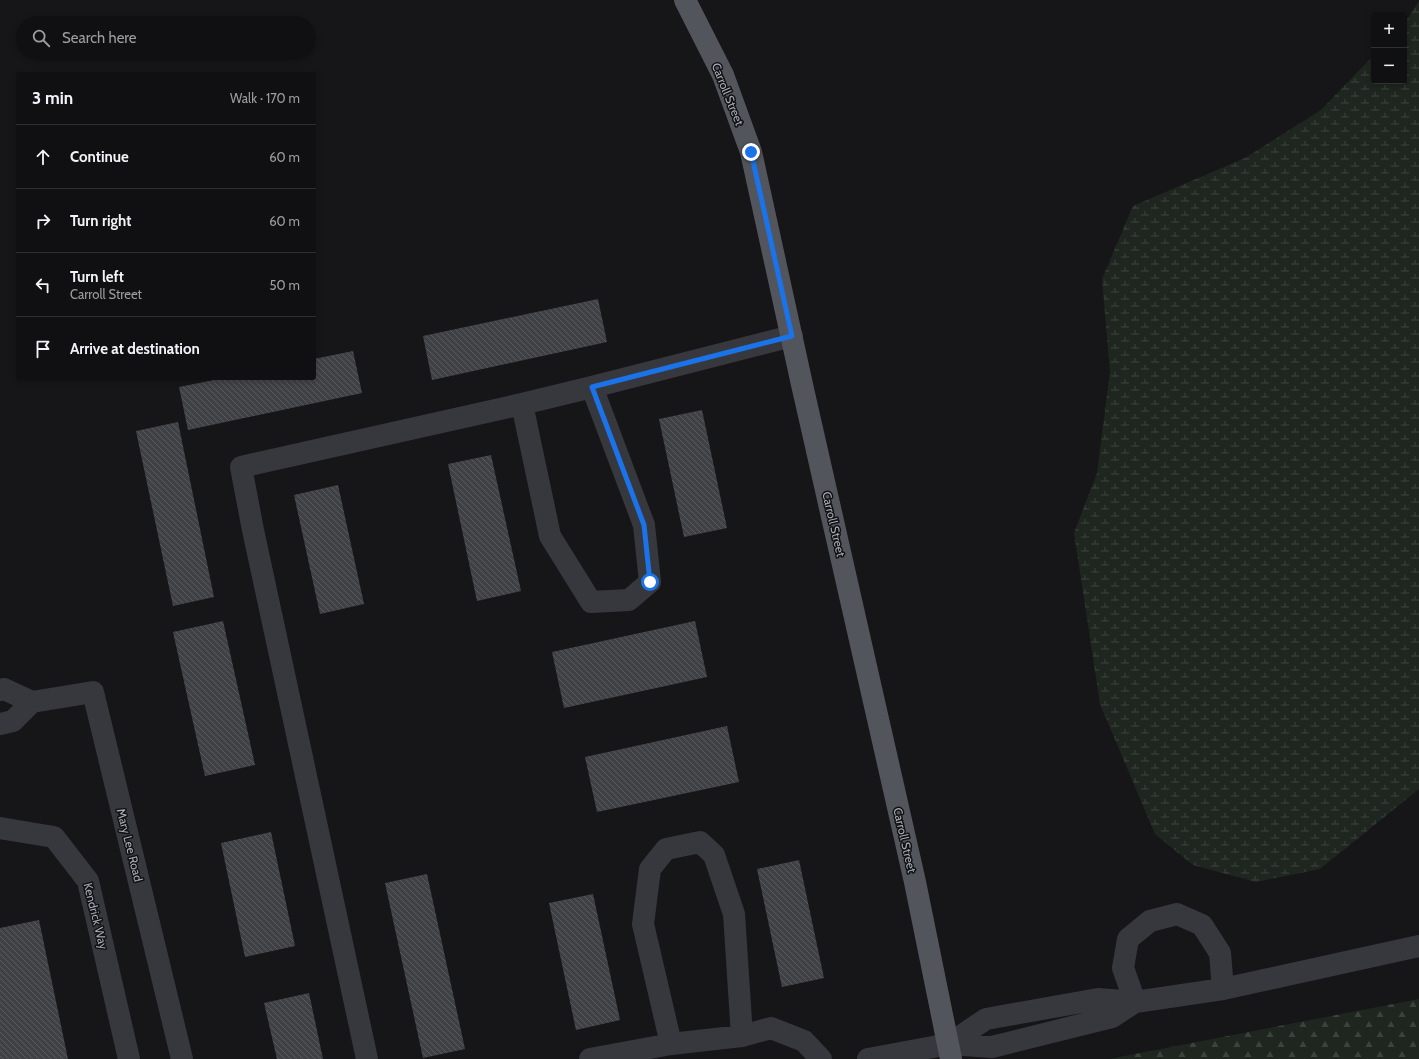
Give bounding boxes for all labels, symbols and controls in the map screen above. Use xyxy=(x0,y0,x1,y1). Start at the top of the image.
map controls xyxy=(1371,12,1407,84)
button: + xyxy=(1371,12,1407,48)
search box xyxy=(16,16,316,60)
icon: search xyxy=(30,27,52,49)
text: Search here xyxy=(62,29,137,47)
button: − xyxy=(1371,48,1407,84)
street label: Carroll Street xyxy=(709,60,747,128)
text: 3 min xyxy=(32,88,73,108)
text: Walk · 170 m xyxy=(230,90,300,106)
route end xyxy=(742,143,760,161)
icon: ahead xyxy=(32,146,54,168)
text: Continue xyxy=(70,148,129,166)
text: 60 m xyxy=(269,149,300,165)
icon: right xyxy=(32,210,54,232)
text: Turn right xyxy=(70,212,131,230)
text: 60 m xyxy=(269,213,300,229)
text: Turn left xyxy=(70,268,124,286)
icon: left xyxy=(32,274,54,296)
text: 50 m xyxy=(270,277,300,293)
text: Carroll Street xyxy=(70,286,142,302)
icon: arrive xyxy=(32,338,54,360)
text: Arrive at destination xyxy=(70,340,200,358)
street label: Carroll Street xyxy=(819,490,849,558)
route start xyxy=(641,573,659,591)
street label: Carroll Street xyxy=(890,806,920,874)
street label: Mary Lee Road xyxy=(114,807,146,883)
street label: Kendrick Way xyxy=(80,881,112,951)

